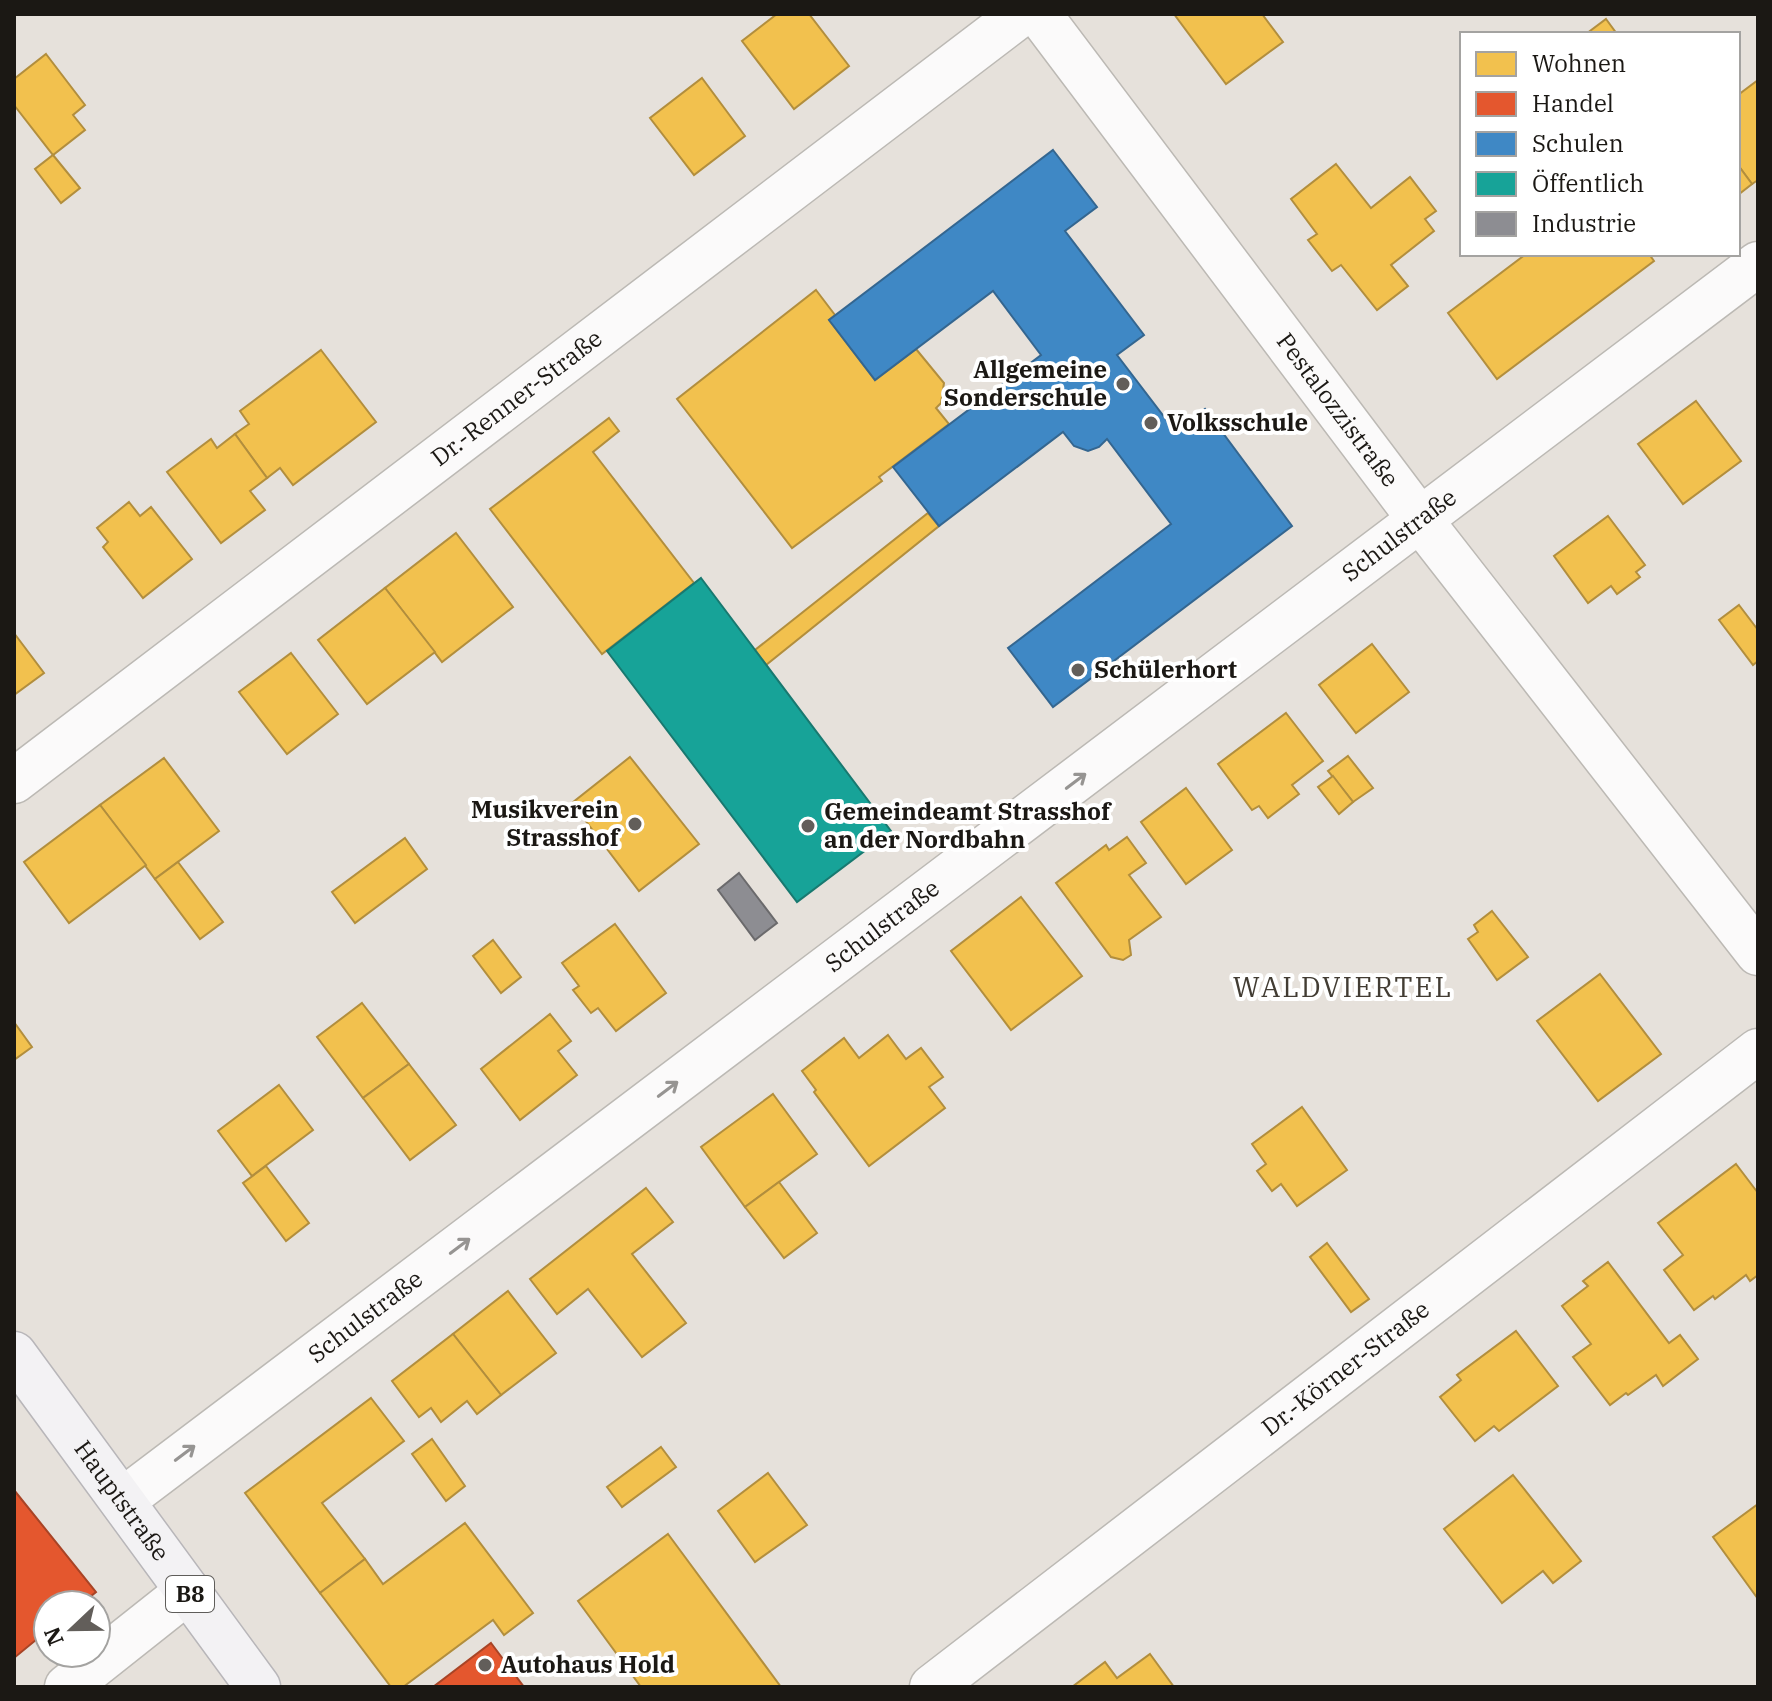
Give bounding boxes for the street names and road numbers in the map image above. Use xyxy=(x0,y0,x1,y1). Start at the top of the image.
street label: Dr.-Renner-Straße xyxy=(424,322,608,473)
street label: Pestalozzistraße xyxy=(1270,326,1407,493)
street label: Schulstraße xyxy=(1335,481,1462,588)
street label: Schulstraße xyxy=(818,871,946,979)
street label: Schulstraße xyxy=(301,1262,429,1370)
street label: Dr.-Körner-Straße xyxy=(1254,1293,1436,1443)
street label: Hauptstraße xyxy=(68,1433,177,1567)
road number: B8 xyxy=(166,1576,214,1612)

